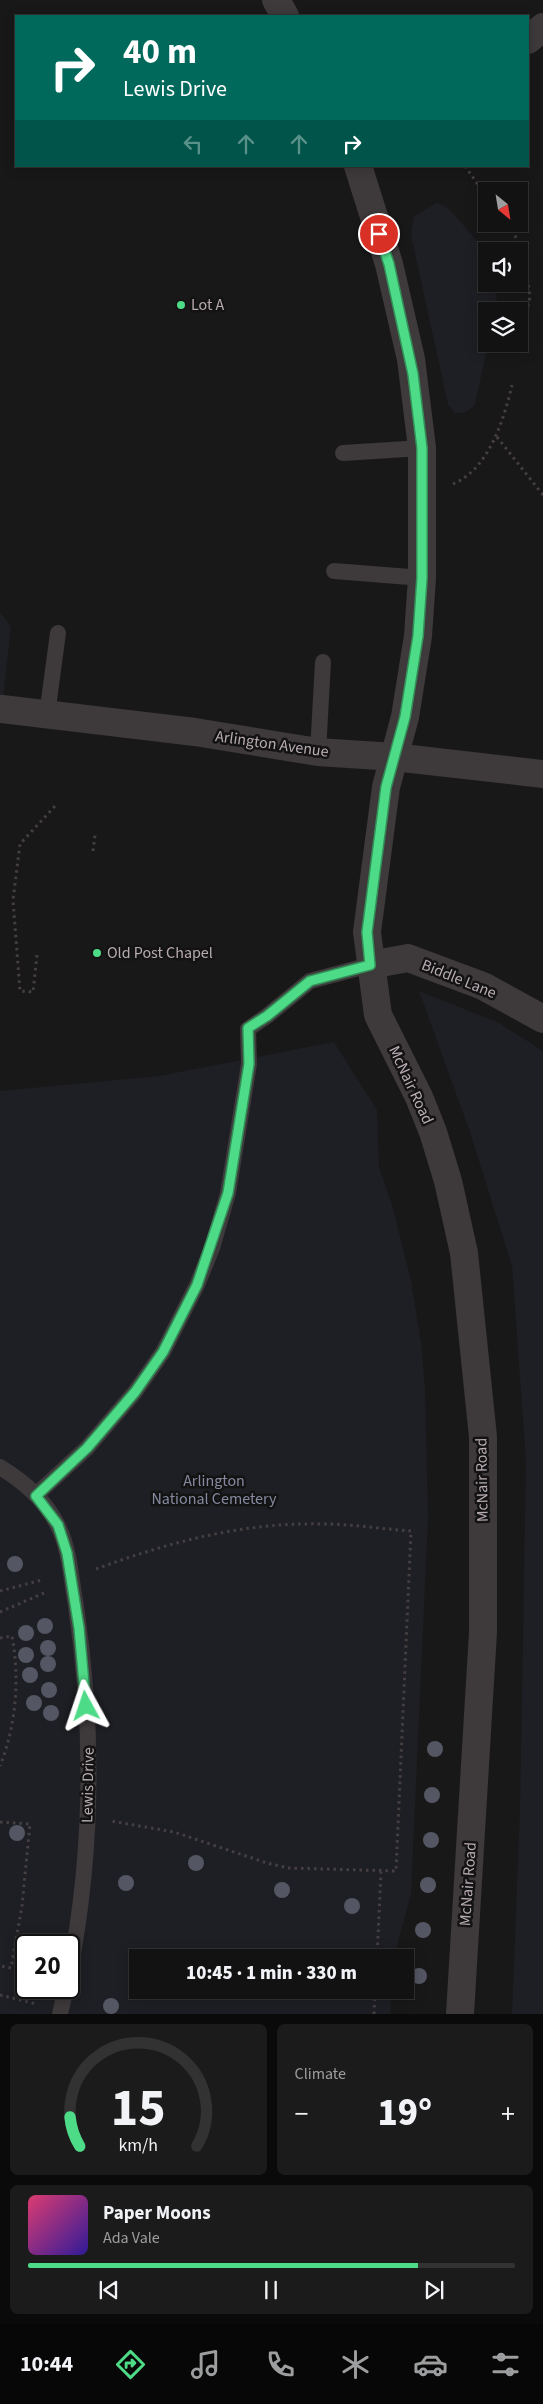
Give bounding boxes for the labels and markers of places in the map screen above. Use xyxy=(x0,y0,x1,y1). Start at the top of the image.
pin xyxy=(358,213,400,255)
place label: Lot A xyxy=(191,294,225,316)
marker: Lot A xyxy=(175,299,187,311)
place label: Old Post Chapel xyxy=(107,942,213,964)
marker: Old Post Chapel xyxy=(91,947,103,959)

